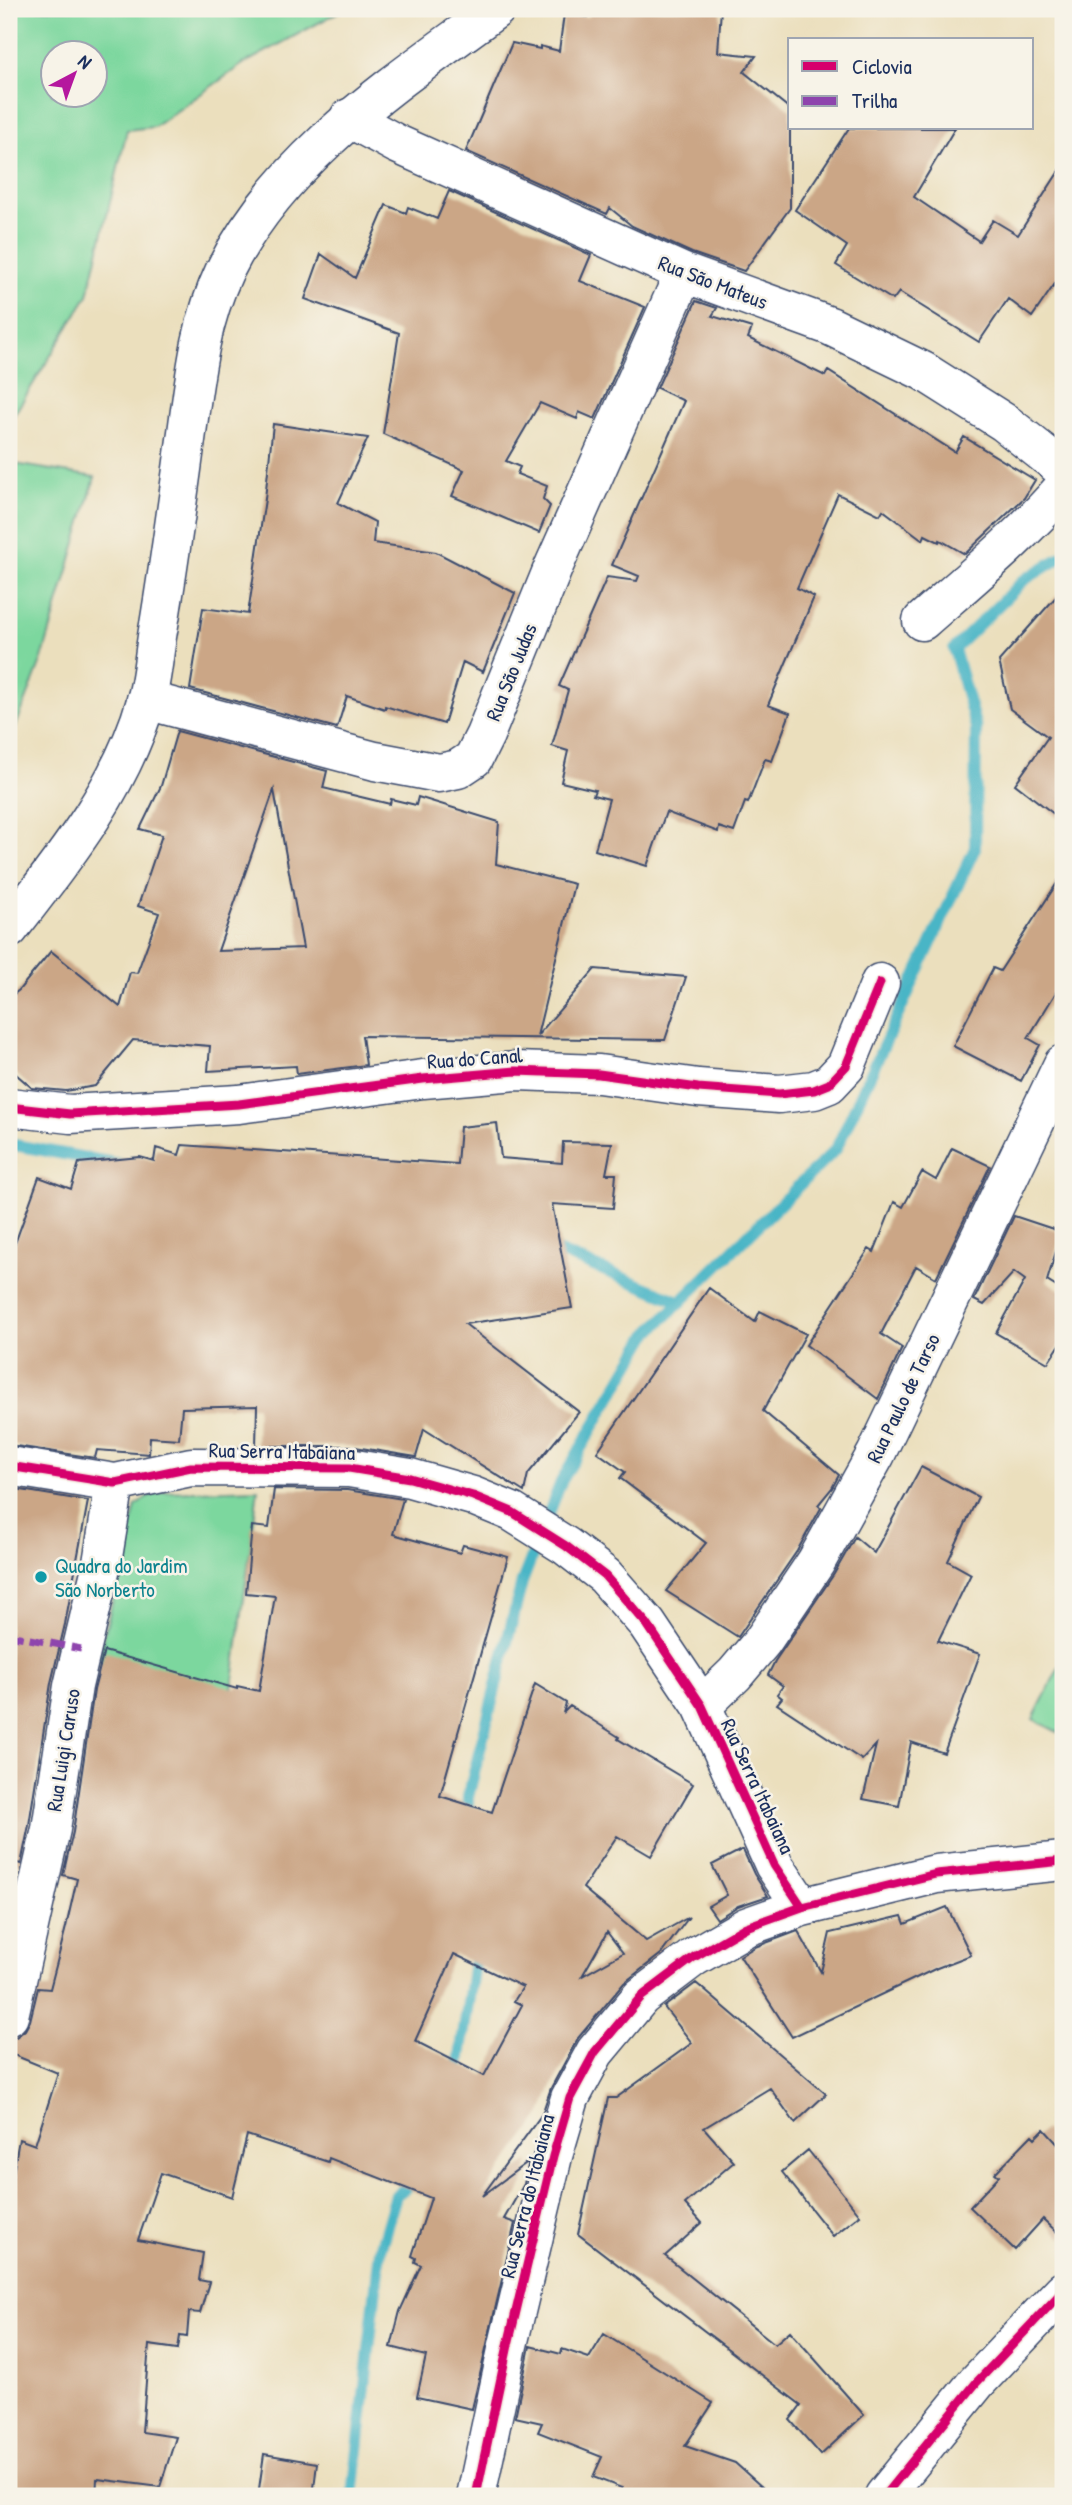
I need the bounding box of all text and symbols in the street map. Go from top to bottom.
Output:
north arrow [38,38,108,108]
legend [788,38,1034,130]
text: N [73,48,97,74]
text: Ciclovia [852,52,912,81]
text: Trilha [852,86,897,115]
street label: Rua São Mateus [654,248,772,316]
street label: Rua São Judas [478,619,544,725]
street label: Rua do Canal [426,1040,524,1076]
street label: Rua Paulo de Tarso [859,1328,947,1468]
street label: Rua Serra Itabaiana [209,1435,355,1467]
place label: Quadra do Jardim São Norberto [55,1551,187,1604]
marker: Quadra do Jardim São Norberto [33,1569,49,1585]
street label: Rua Luigi Caruso [39,1687,87,1813]
street label: Rua Serra Itabaiana [714,1714,802,1858]
street label: Rua Serra do Itabaiana [493,2111,561,2281]

